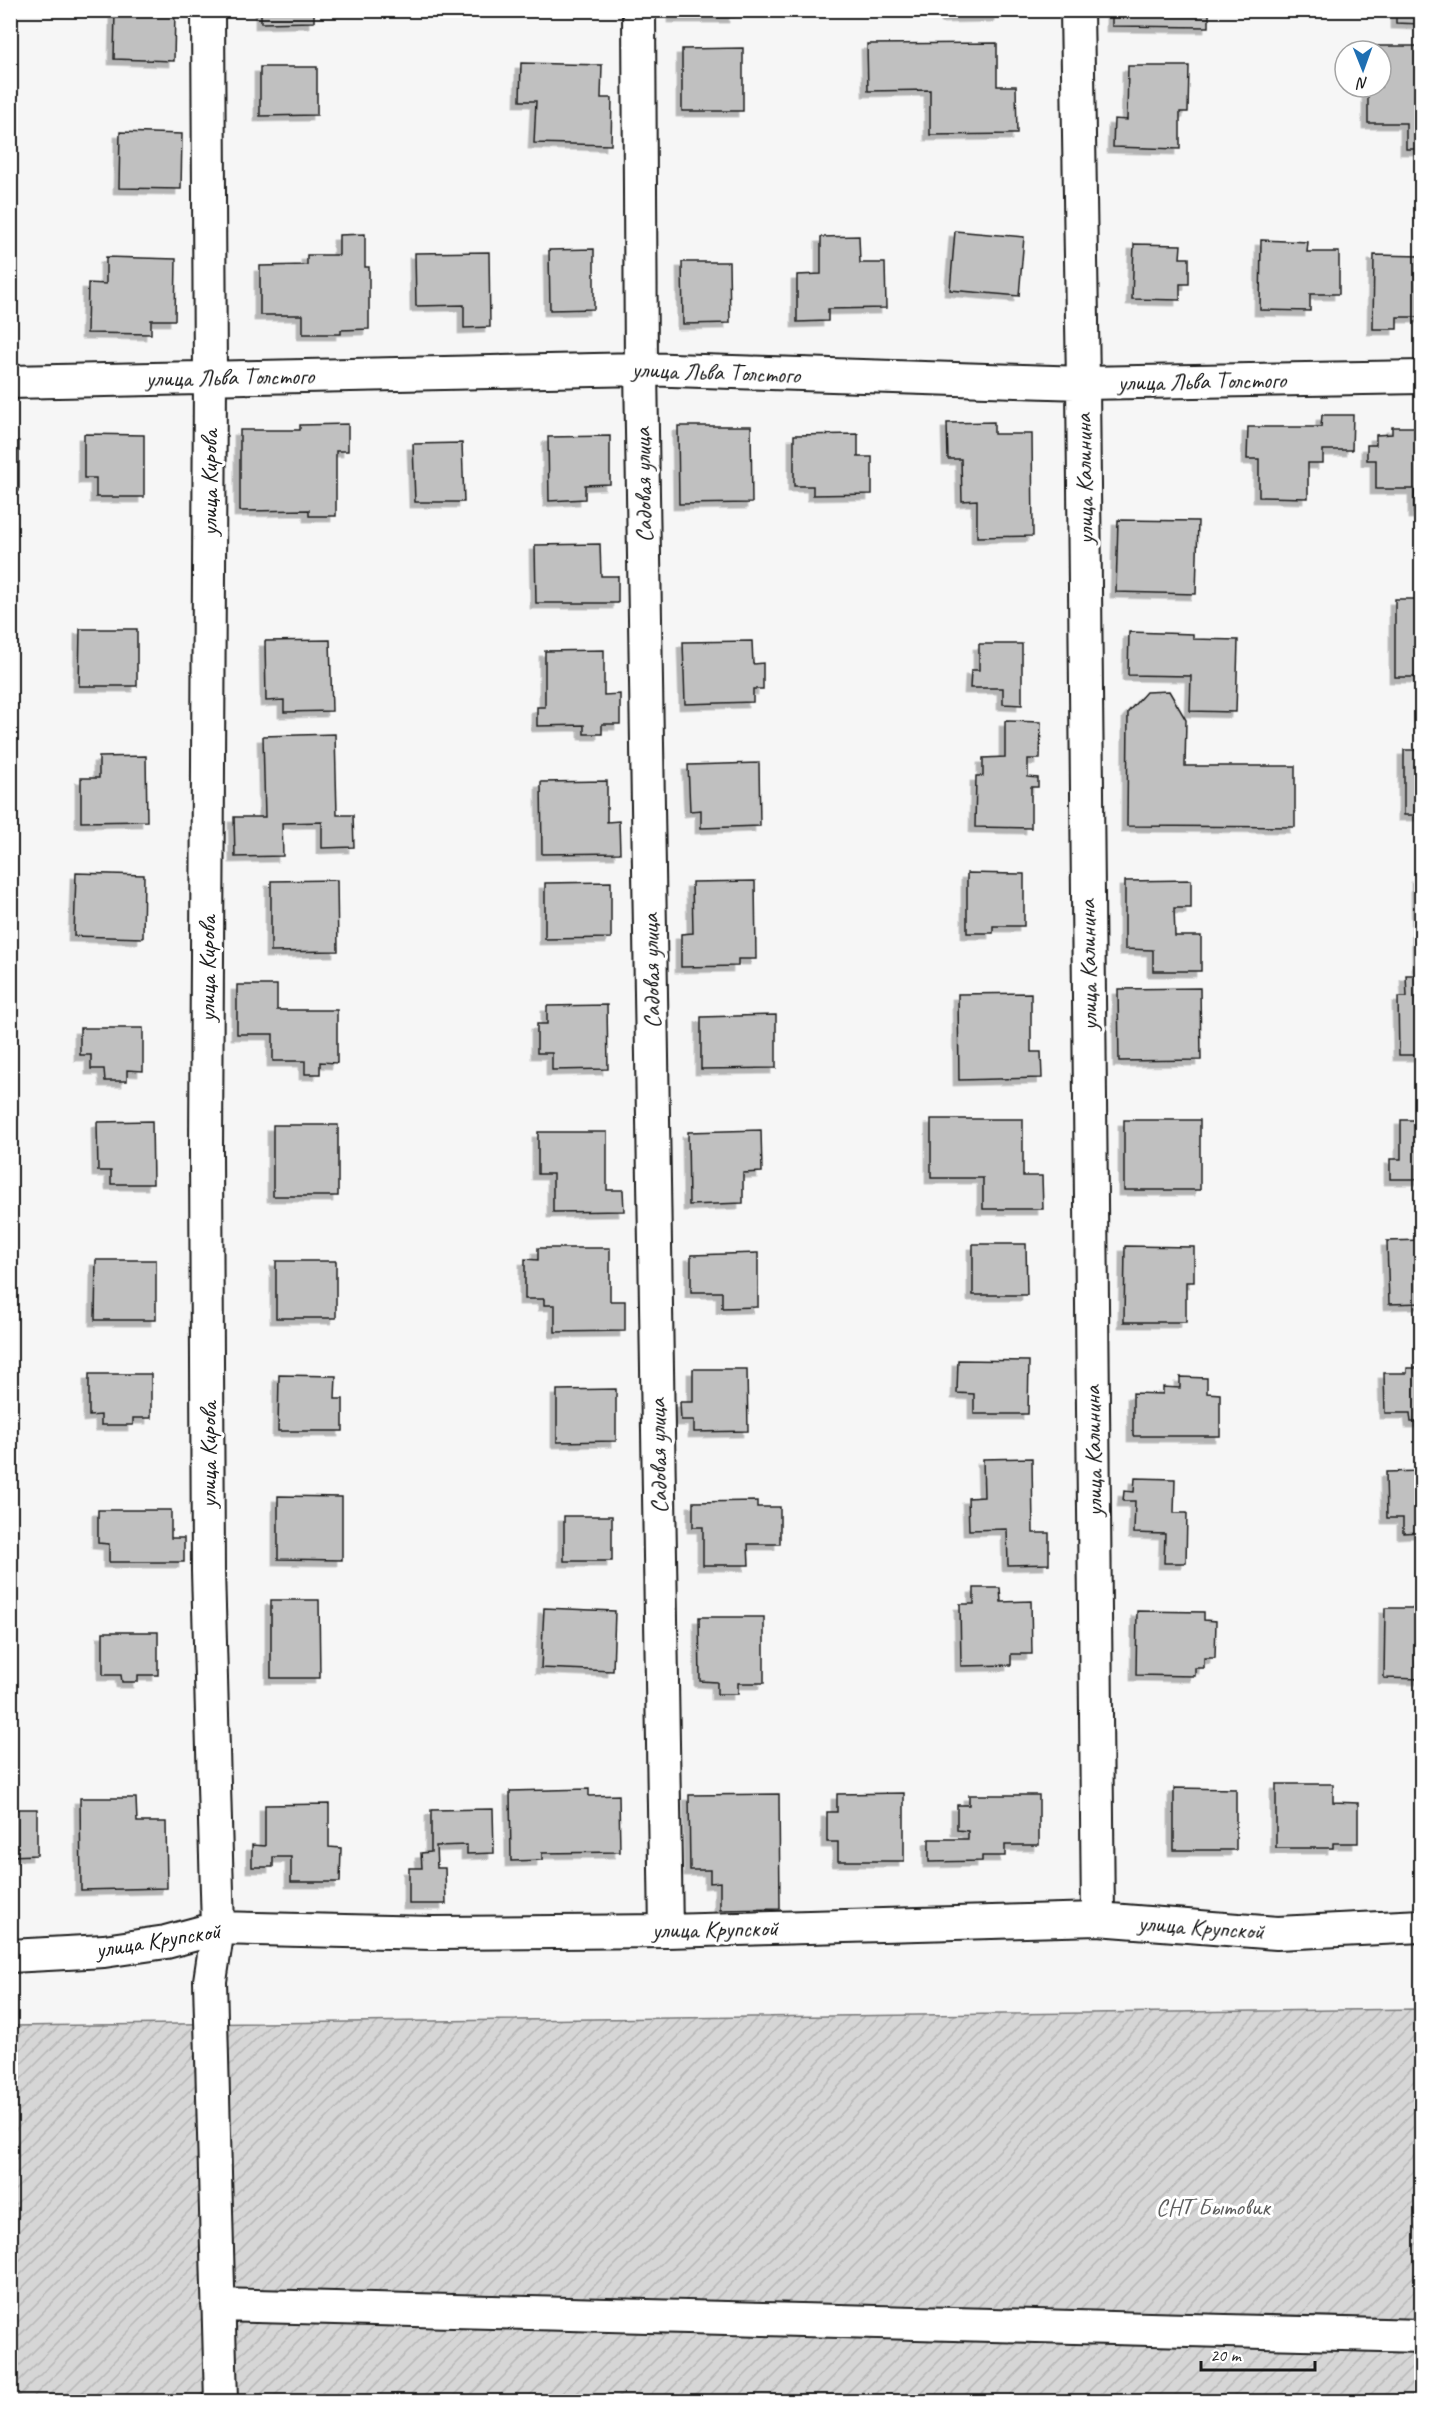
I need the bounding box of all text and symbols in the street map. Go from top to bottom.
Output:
north arrow [1333,39,1393,99]
text: N [1355,73,1368,93]
street label: улица Льва Толстого [629,354,802,390]
street label: улица Льва Толстого [144,361,316,394]
street label: улица Льва Толстого [1116,365,1288,398]
street label: улица Калинина [1068,412,1100,547]
street label: Садовая улица [627,426,659,543]
street label: улица Кирова [194,428,224,538]
street label: улица Калинина [1072,898,1104,1033]
street label: Садовая улица [635,912,667,1029]
street label: улица Кирова [192,914,222,1024]
street label: улица Калинина [1077,1384,1109,1519]
street label: Садовая улица [642,1397,674,1514]
street label: улица Кирова [193,1400,223,1510]
street label: улица Крупской [1135,1908,1267,1946]
street label: улица Крупской [650,1913,780,1945]
street label: улица Крупской [92,1915,224,1965]
park label: СНТ Бытовик [1156,2192,1272,2222]
scale bar [1201,2334,1315,2372]
text: 20 m [1210,2344,1243,2366]

